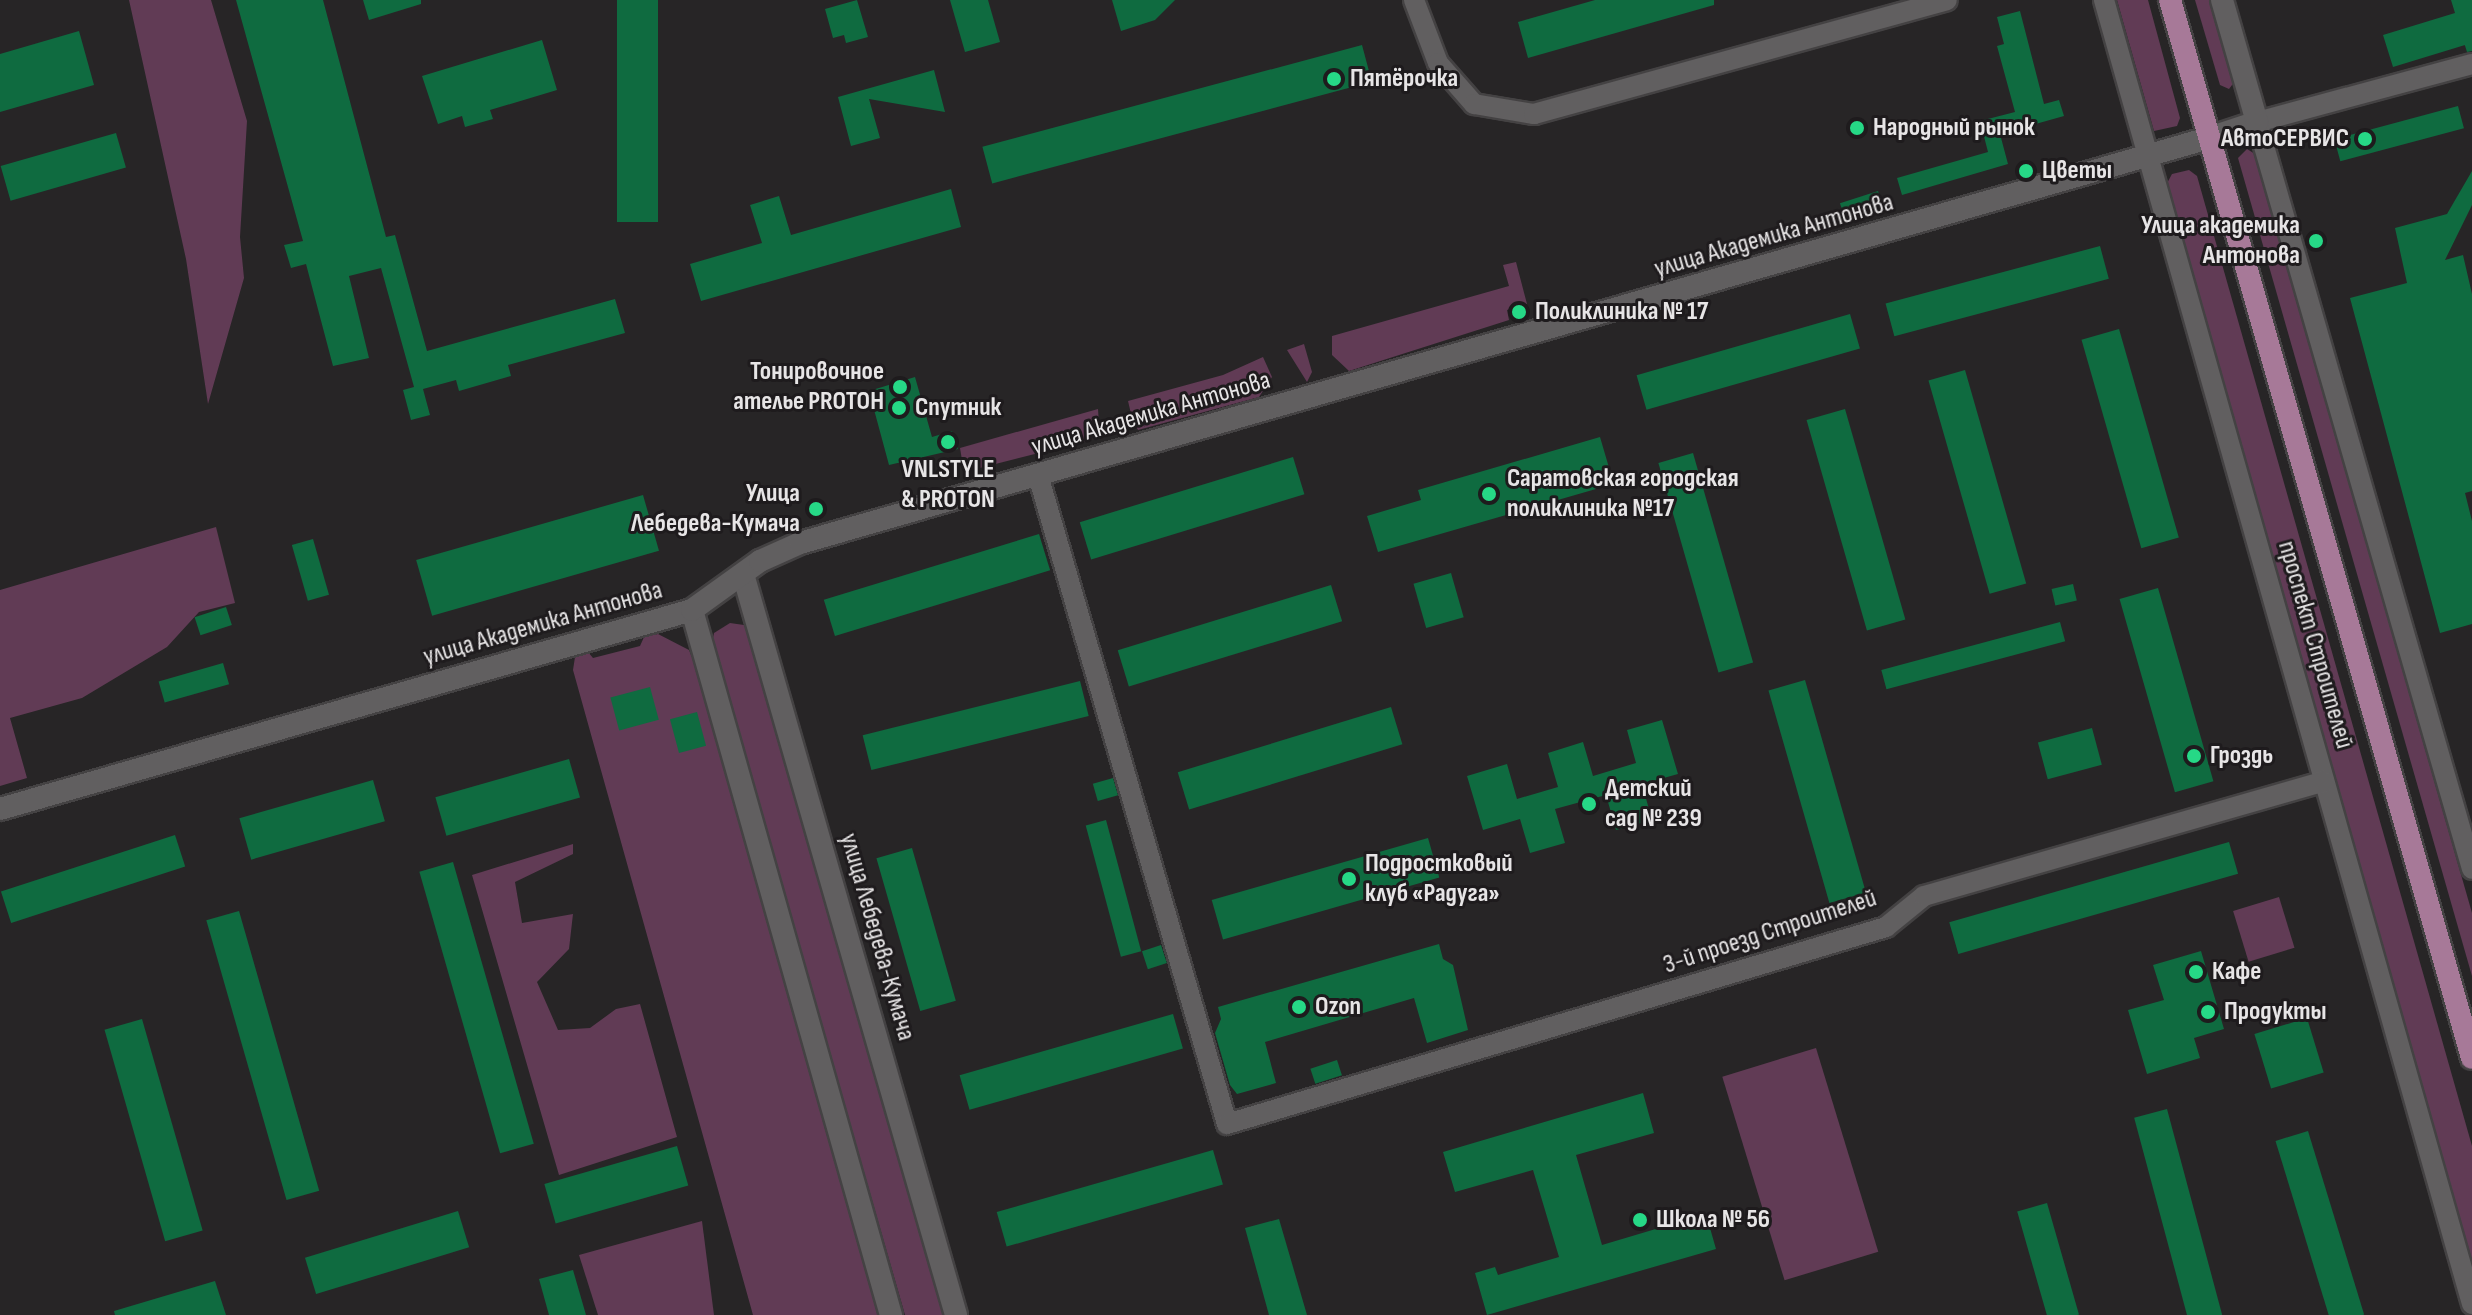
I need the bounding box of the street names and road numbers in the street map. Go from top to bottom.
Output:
street label: улица Академика Антонова [1651,187,1897,285]
street label: улица Академика Антонова [1028,365,1274,463]
street label: проспект Строителей [2270,538,2360,752]
street label: улица Академика Антонова [420,575,666,673]
street label: улица Лебедева-Кумача [833,830,921,1044]
street label: 3-й проезд Строителей [1660,883,1880,981]

